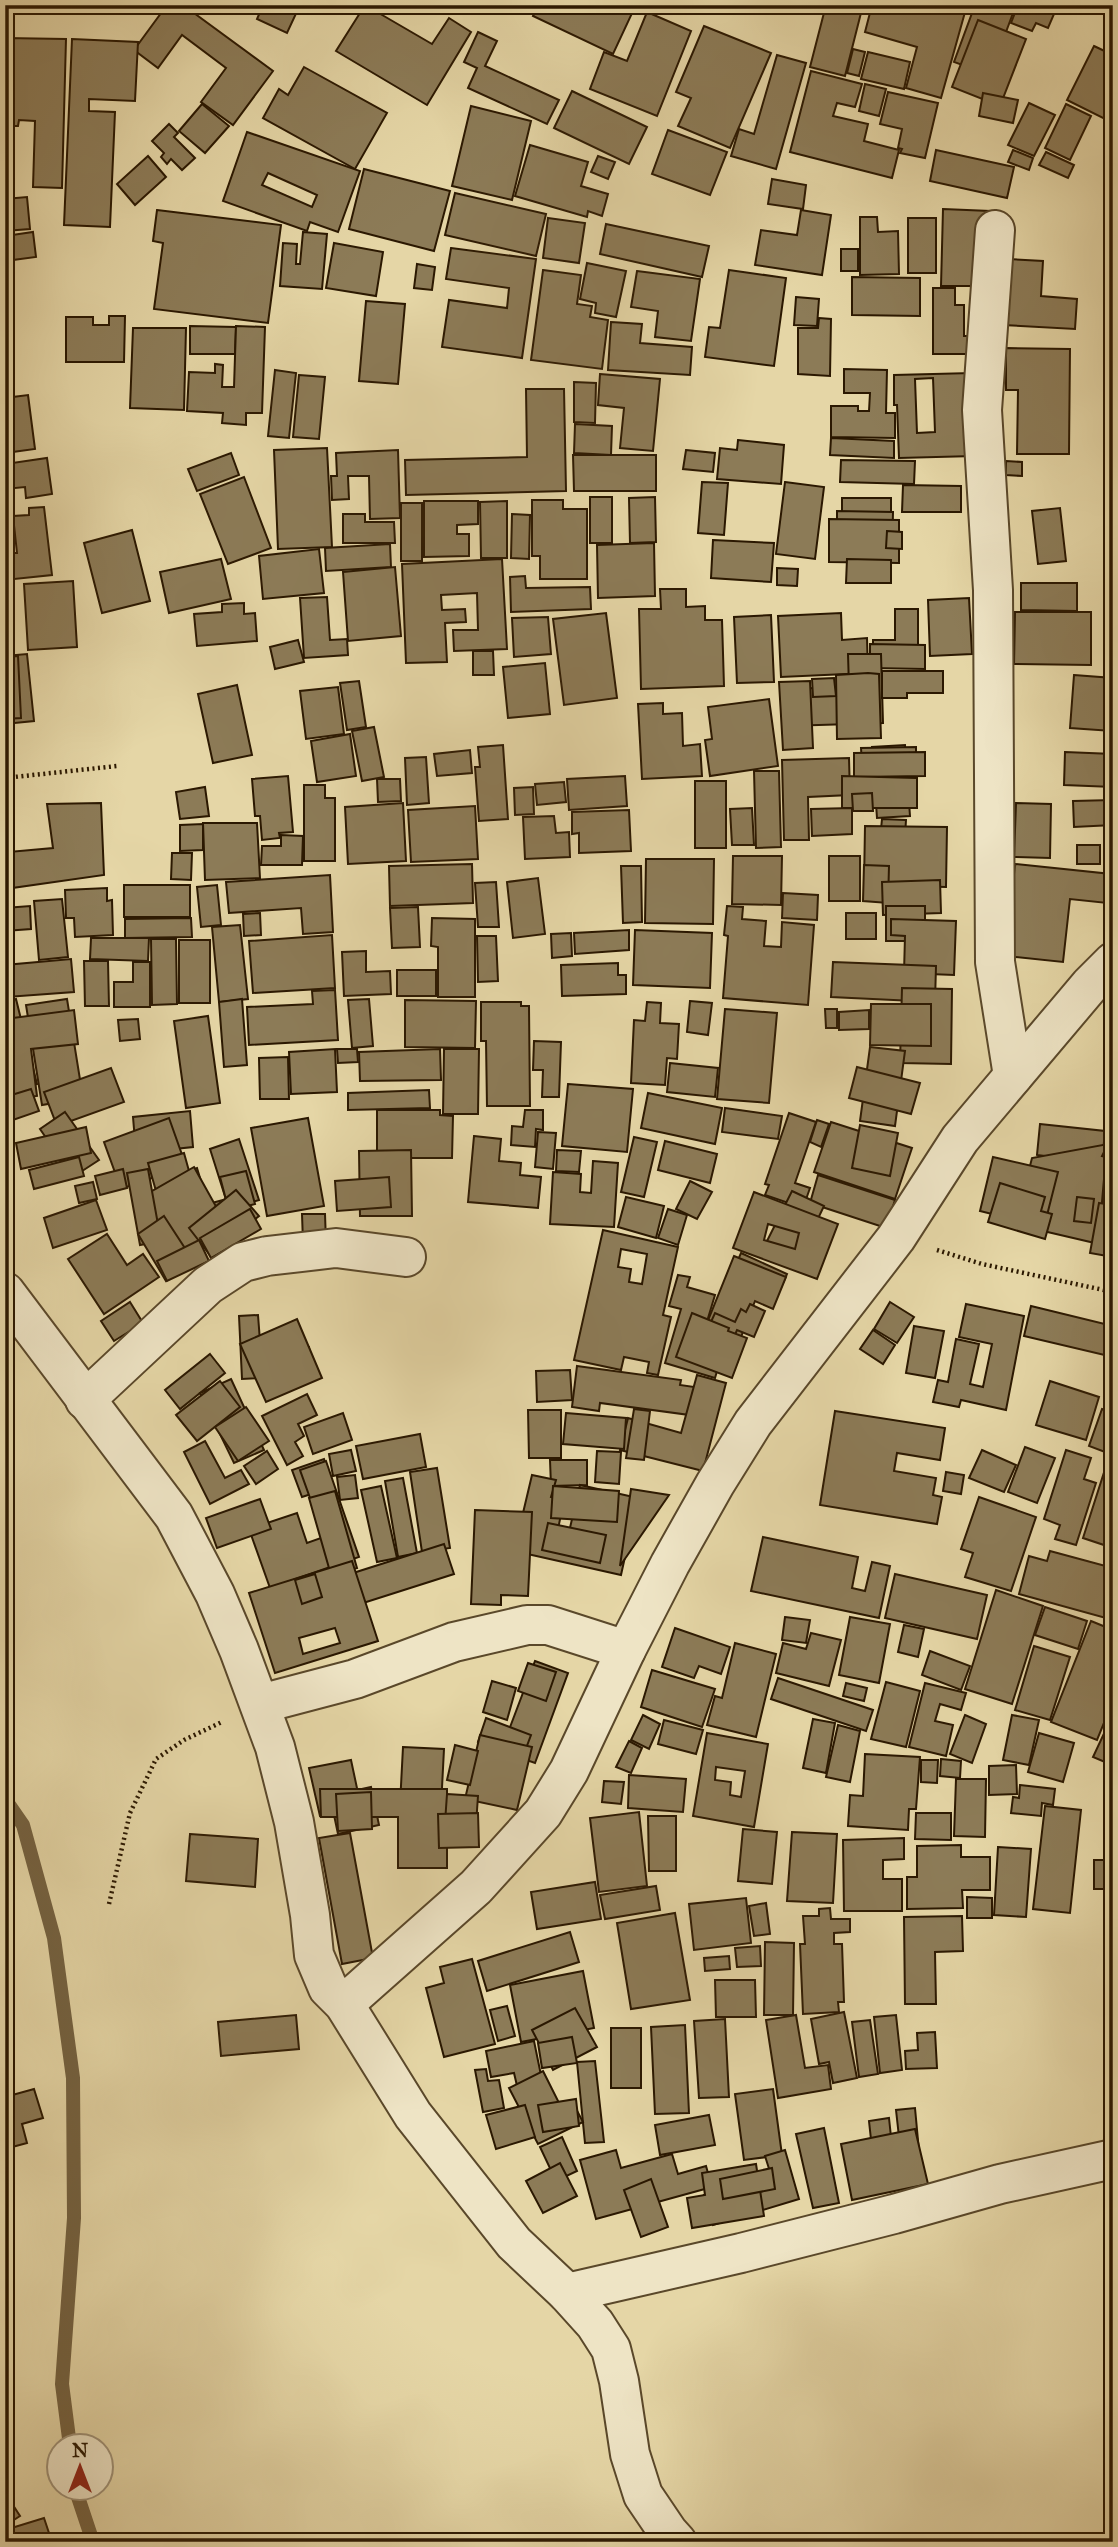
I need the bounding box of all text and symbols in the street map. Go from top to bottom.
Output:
north arrow [46,2432,116,2502]
text: N [72,2439,88,2462]

